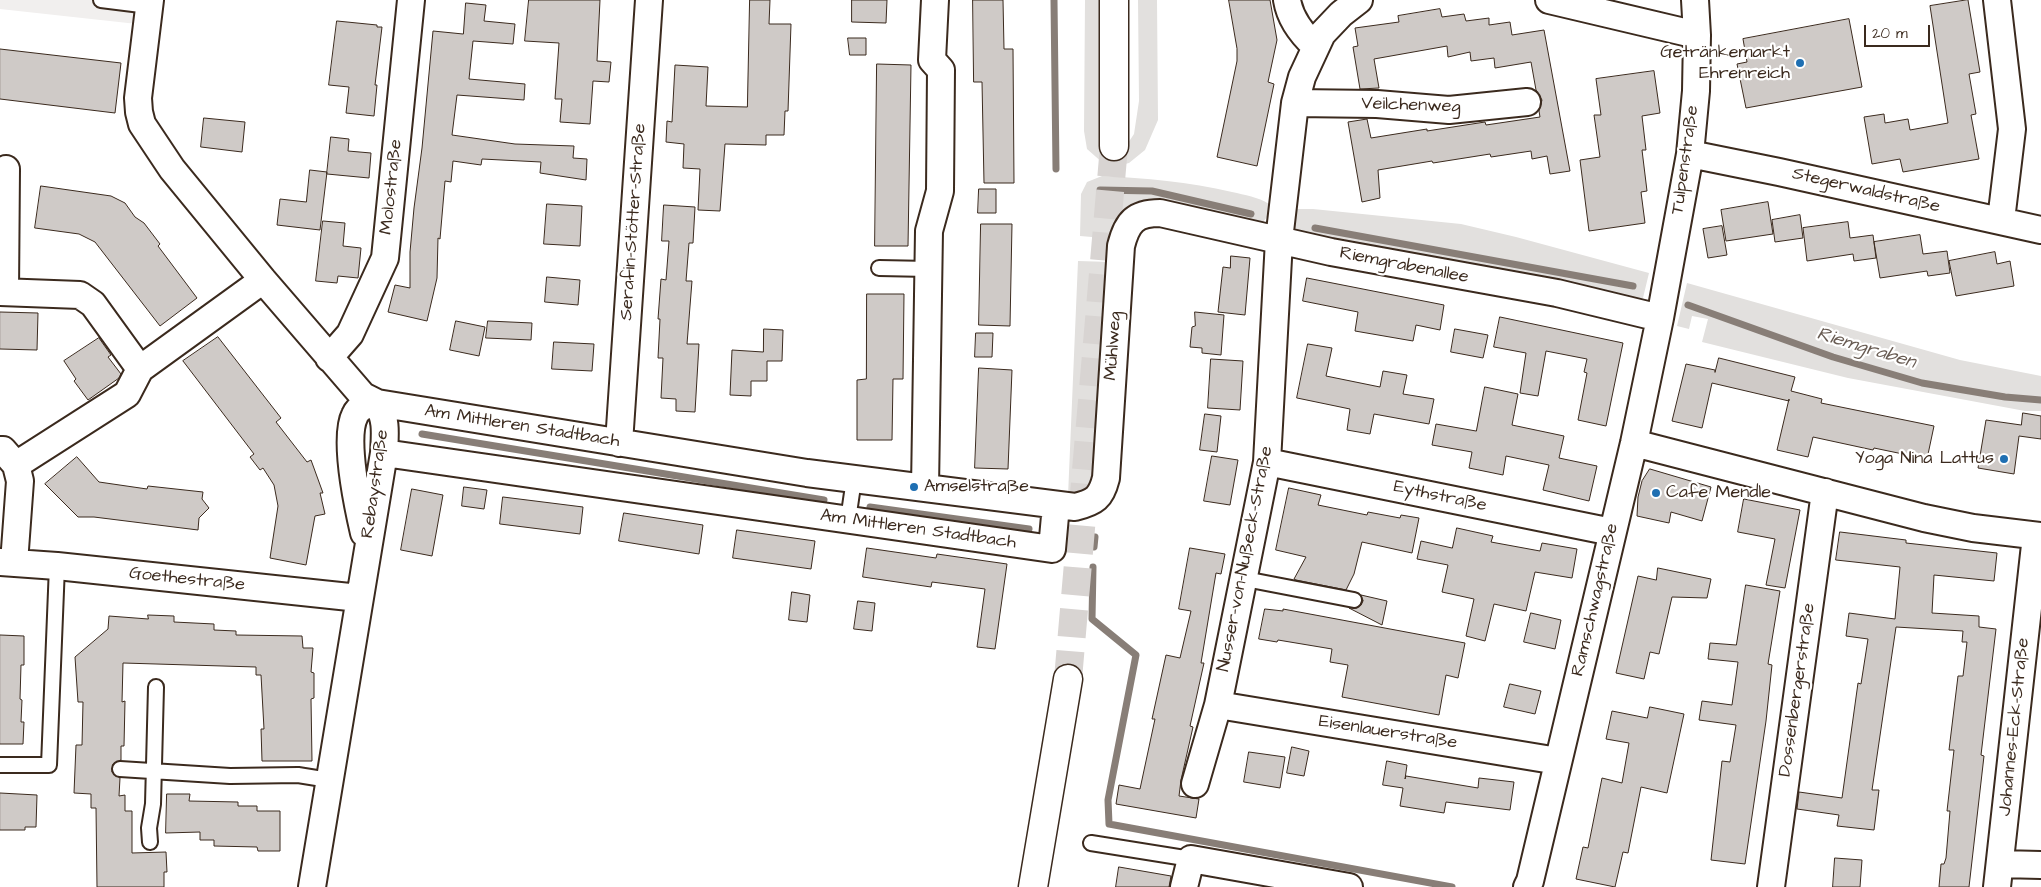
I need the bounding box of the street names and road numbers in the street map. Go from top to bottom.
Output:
street label: Veilchenweg [1361,93,1461,119]
street label: Tulpenstraße [1668,104,1704,216]
street label: Serafin-Stötter-Straße [616,123,652,321]
street label: Molostraße [376,138,408,236]
street label: Stegerwaldstraße [1790,163,1942,219]
street label: Riemgrabenallee [1338,243,1470,289]
street label: Mühlweg [1101,311,1127,381]
street label: Am Mittleren Stadtbach [423,401,621,453]
street label: Rebaystraße [358,428,394,540]
street label: Nusser-von-Nußeck-Straße [1214,444,1278,674]
street label: Eythstraße [1391,477,1489,517]
street label: Am Mittleren Stadtbach [819,506,1017,554]
street label: Ramschwagstraße [1568,521,1624,679]
street label: Goethestraße [128,563,246,597]
street label: Dossenbergerstraße [1775,602,1821,778]
street label: Johannes-Eck-Straße [1995,637,2035,817]
street label: Eisenlauerstraße [1317,711,1459,755]

